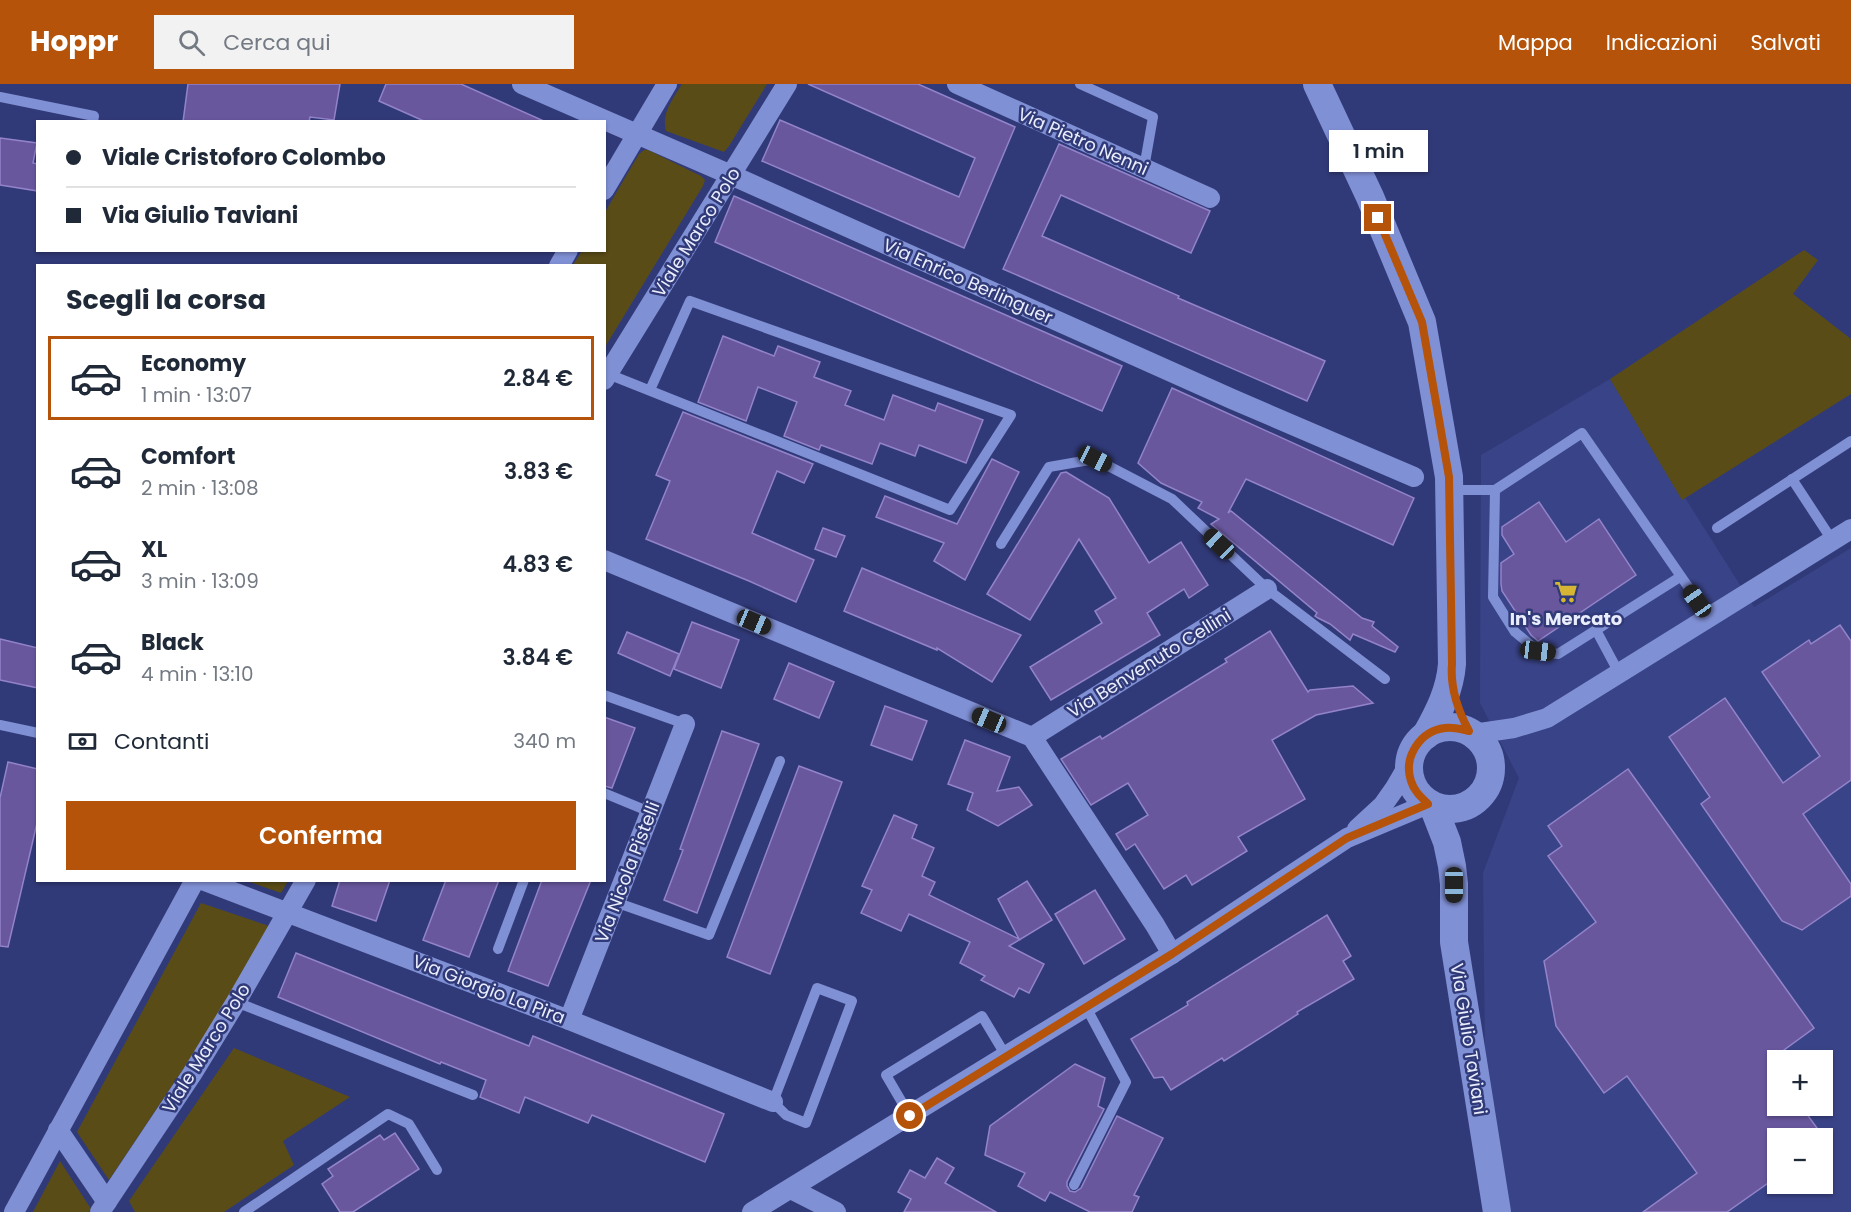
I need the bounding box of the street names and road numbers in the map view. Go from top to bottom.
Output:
street label: Via Pietro Nenni [1014,101,1152,181]
street label: Viale Marco Polo [646,162,746,302]
street label: Via Enrico Berlinguer [879,232,1057,330]
street label: Via Benvenuto Cellini [1062,602,1236,724]
street label: Via Nicola Pistelli [588,798,666,946]
street label: Via Giorgio La Pira [409,948,569,1030]
street label: Via Giulio Taviani [1445,961,1493,1117]
street label: Viale Marco Polo [156,978,256,1118]

